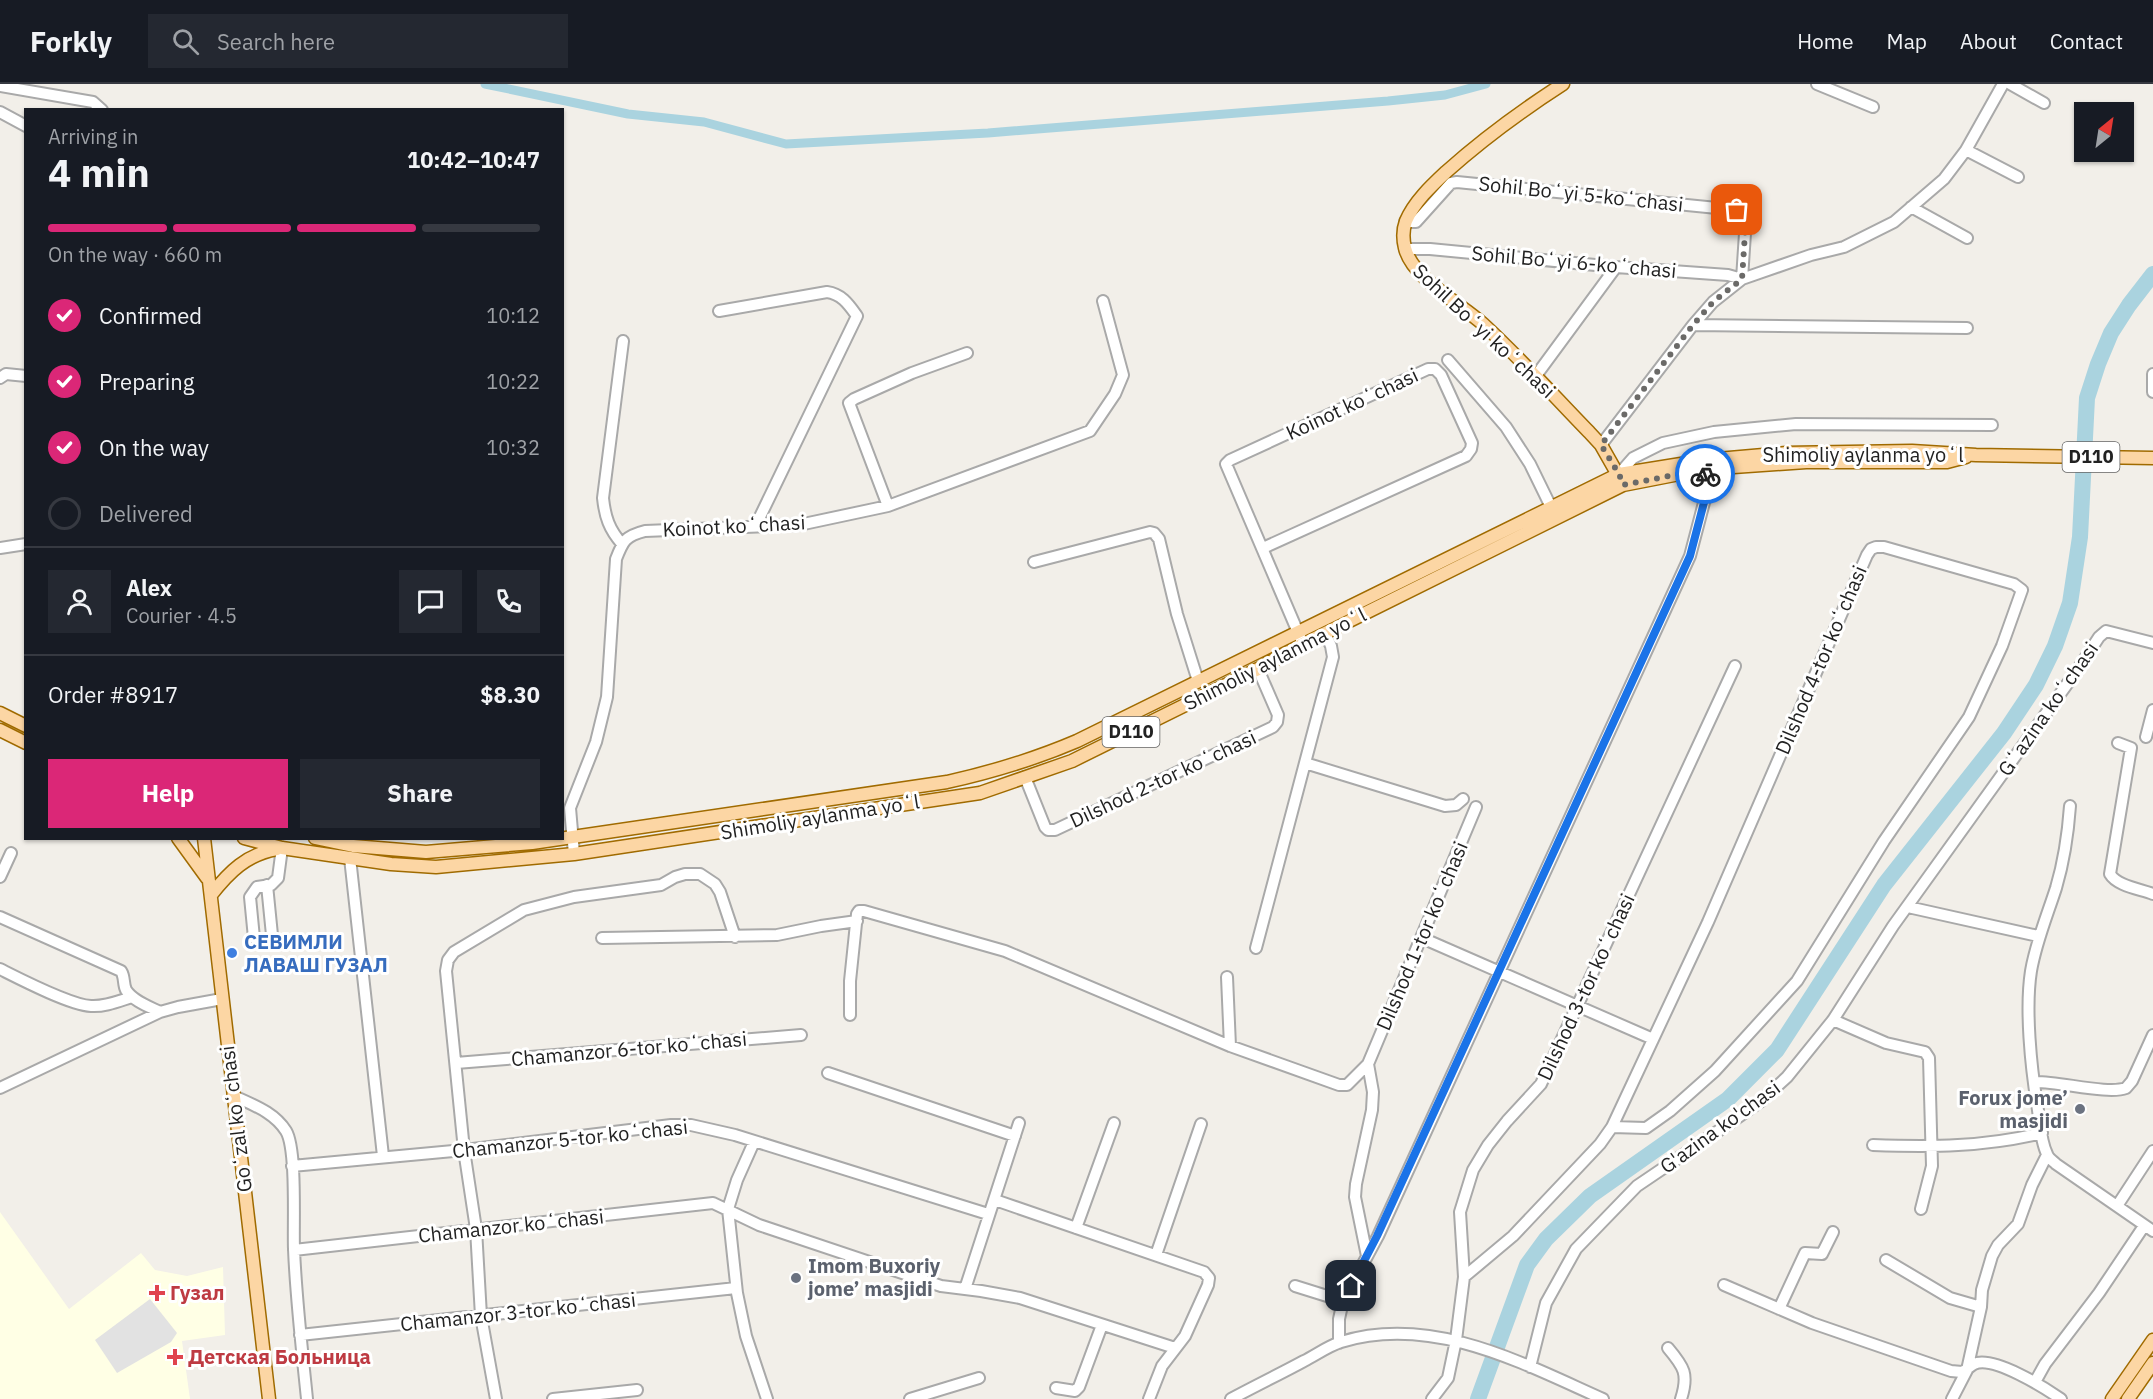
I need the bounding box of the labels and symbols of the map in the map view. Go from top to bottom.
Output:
north arrow [2074,102,2134,162]
street label: Sohil Boʻyi 5-koʻchasi [1477,169,1685,218]
pin [1711,184,1762,235]
street label: Sohil Boʻyi 6-koʻchasi [1470,239,1678,284]
street label: Sohil Boʻyi koʻchasi [1407,257,1561,404]
street label: Koinot koʻchasi [1281,361,1422,446]
street label: Shimoliy aylanma yoʻl [1762,441,1964,468]
road number: D110 [2062,442,2120,472]
courier [1675,444,1735,504]
street label: Koinot koʻchasi [662,508,806,543]
street label: Dilshod 4-tor koʻchasi [1768,561,1873,758]
street label: Shimoliy aylanma yoʻl [1179,601,1371,716]
street label: Gʻazina koʻchasi [1991,636,2104,781]
road number: D110 [1102,717,1160,747]
street label: Dilshod 2-tor koʻchasi [1065,723,1260,834]
street label: Shimoliy aylanma yoʻl [718,787,921,846]
street label: Dilshod 1-tor koʻchasi [1369,837,1474,1034]
street label: Dilshod 3-tor koʻchasi [1530,889,1641,1084]
place label: СЕВИМЛИ ЛАВАШ ГУЗАЛ [244,928,388,978]
marker: СЕВИМЛИ ЛАВАШ ГУЗАЛ [225,946,239,960]
street label: Chamanzor 6-tor koʻchasi [510,1025,748,1072]
street label: Goʻzal koʻchasi [213,1044,258,1194]
street label: G'azina ko'chasi [1654,1074,1785,1179]
place label: Forux jome’ masjidi [1958,1084,2068,1134]
marker: Forux jome’ masjidi [2073,1102,2087,1116]
street label: Chamanzor 5-tor koʻchasi [451,1113,689,1164]
street label: Chamanzor koʻchasi [417,1202,605,1249]
place label: Imom Buxoriy jome’ masjidi [807,1252,941,1302]
pin [1325,1260,1376,1311]
marker: Imom Buxoriy jome’ masjidi [789,1271,803,1285]
place label: Гузал [170,1279,225,1306]
marker: Гузал [148,1284,166,1302]
street label: Chamanzor 3-tor koʻchasi [399,1286,637,1337]
place label: Детская Больница [188,1343,371,1370]
marker: Детская Больница [166,1348,184,1366]

